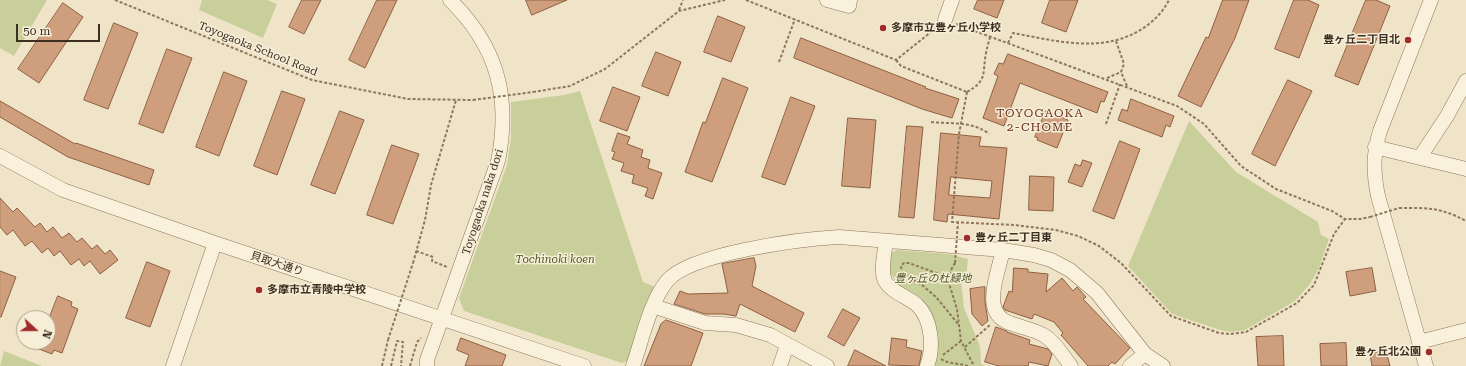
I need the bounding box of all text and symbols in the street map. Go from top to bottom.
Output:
scale bar [18,16,102,42]
street label: Toyogaoka School Road [197,19,319,79]
place label: 多摩市立豊ヶ丘小学校 [891,21,1001,35]
marker: 多摩市立豊ヶ丘小学校 [878,23,888,33]
text: 50 m [23,24,50,38]
place label: 豊ヶ丘二丁目北 [1323,33,1400,47]
marker: 豊ヶ丘二丁目北 [1403,35,1413,45]
district label: TOYOGAOKA 2-CHOME [996,106,1084,134]
street label: Toyogaoka naka dori [460,147,506,257]
place label: 豊ヶ丘二丁目東 [975,231,1052,245]
marker: 豊ヶ丘二丁目東 [962,233,972,243]
street label: 貝取大通り [249,249,305,279]
park label: Tochinoki koen [515,253,595,267]
park label: 豊ヶ丘の杜緑地 [895,272,971,286]
place label: 多摩市立青陵中学校 [267,283,366,297]
marker: 多摩市立青陵中学校 [254,285,264,295]
north arrow [16,310,56,350]
text: N [39,328,54,340]
place label: 豊ヶ丘北公園 [1355,345,1421,359]
marker: 豊ヶ丘北公園 [1424,347,1434,357]

